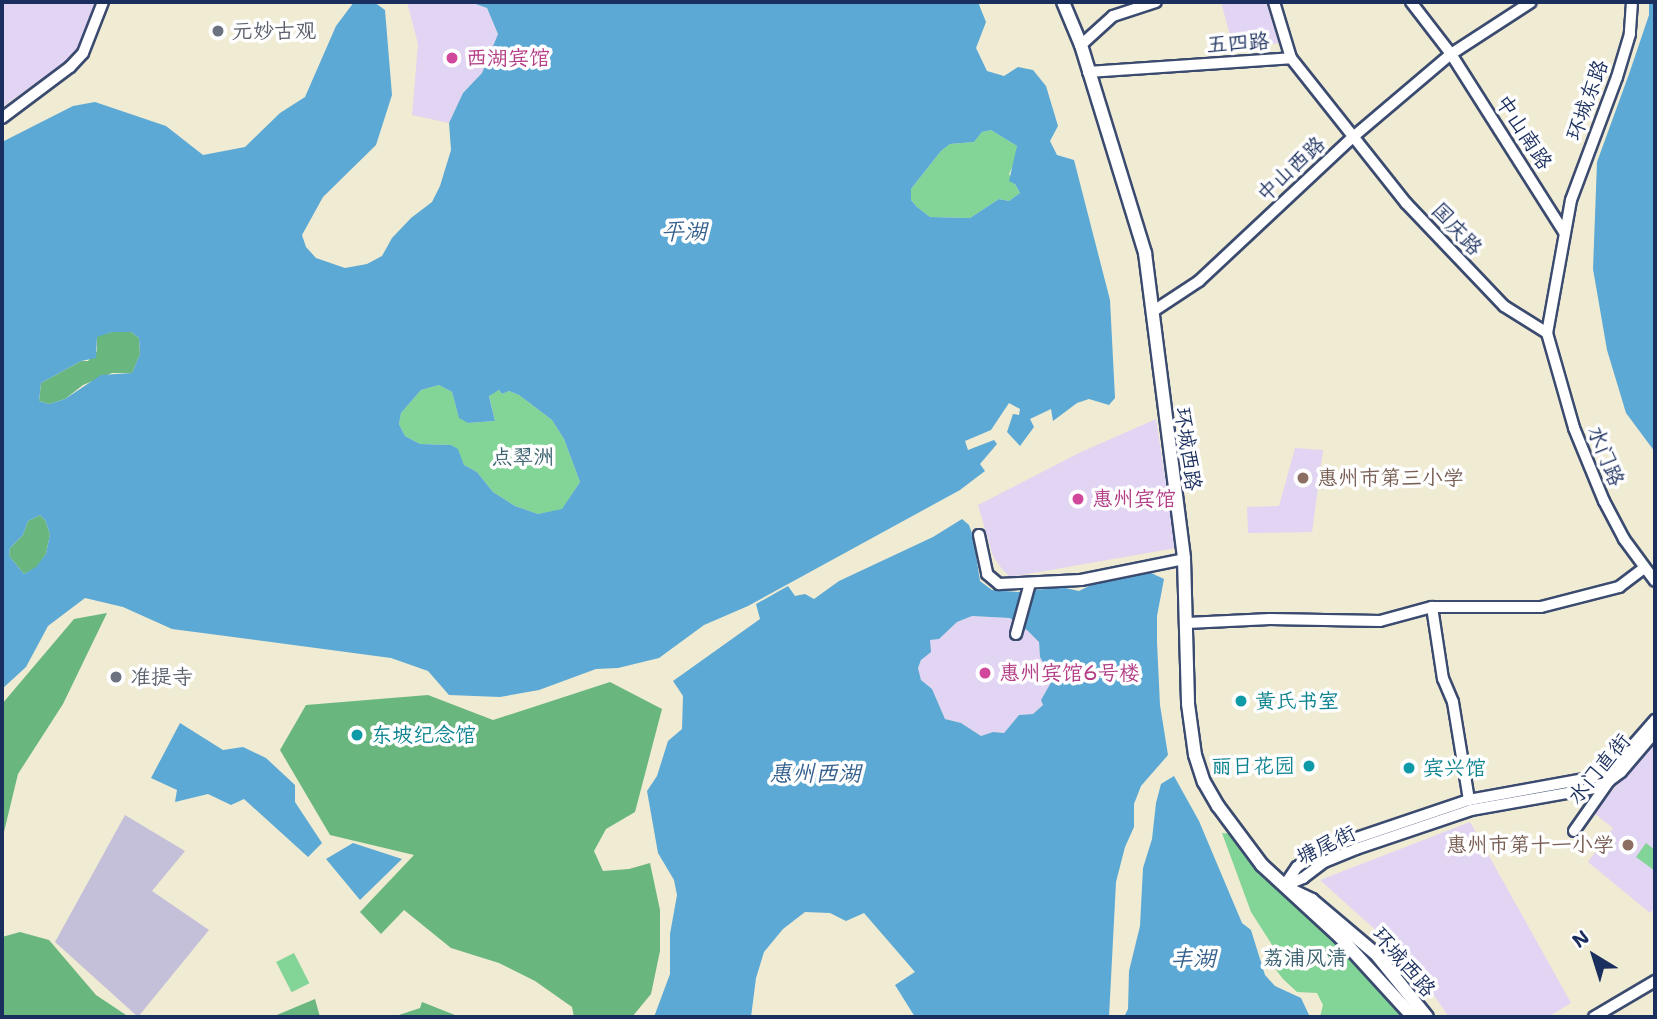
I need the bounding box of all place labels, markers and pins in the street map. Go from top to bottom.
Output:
place label: 元妙古观 [232,18,316,44]
marker: 元妙古观 [210,23,226,39]
place label: 西湖宾馆 [466,45,550,71]
marker: 西湖宾馆 [444,50,460,66]
place label: 惠州市第三小学 [1317,465,1464,491]
marker: 惠州市第三小学 [1295,470,1311,486]
place label: 惠州宾馆 [1092,486,1176,512]
marker: 惠州宾馆 [1070,491,1086,507]
place label: 惠州宾馆6号楼 [999,660,1140,686]
place label: 准提寺 [130,664,193,690]
marker: 惠州宾馆6号楼 [977,665,993,681]
marker: 准提寺 [108,669,124,685]
place label: 黄氏书室 [1255,688,1339,714]
marker: 黄氏书室 [1233,693,1249,709]
place label: 东坡纪念馆 [371,722,476,748]
marker: 东坡纪念馆 [349,727,365,743]
place label: 丽日花园 [1211,753,1295,779]
place label: 宾兴馆 [1423,755,1486,781]
marker: 丽日花园 [1301,758,1317,774]
marker: 宾兴馆 [1401,760,1417,776]
place label: 惠州市第十一小学 [1446,832,1614,858]
marker: 惠州市第十一小学 [1620,837,1636,853]

